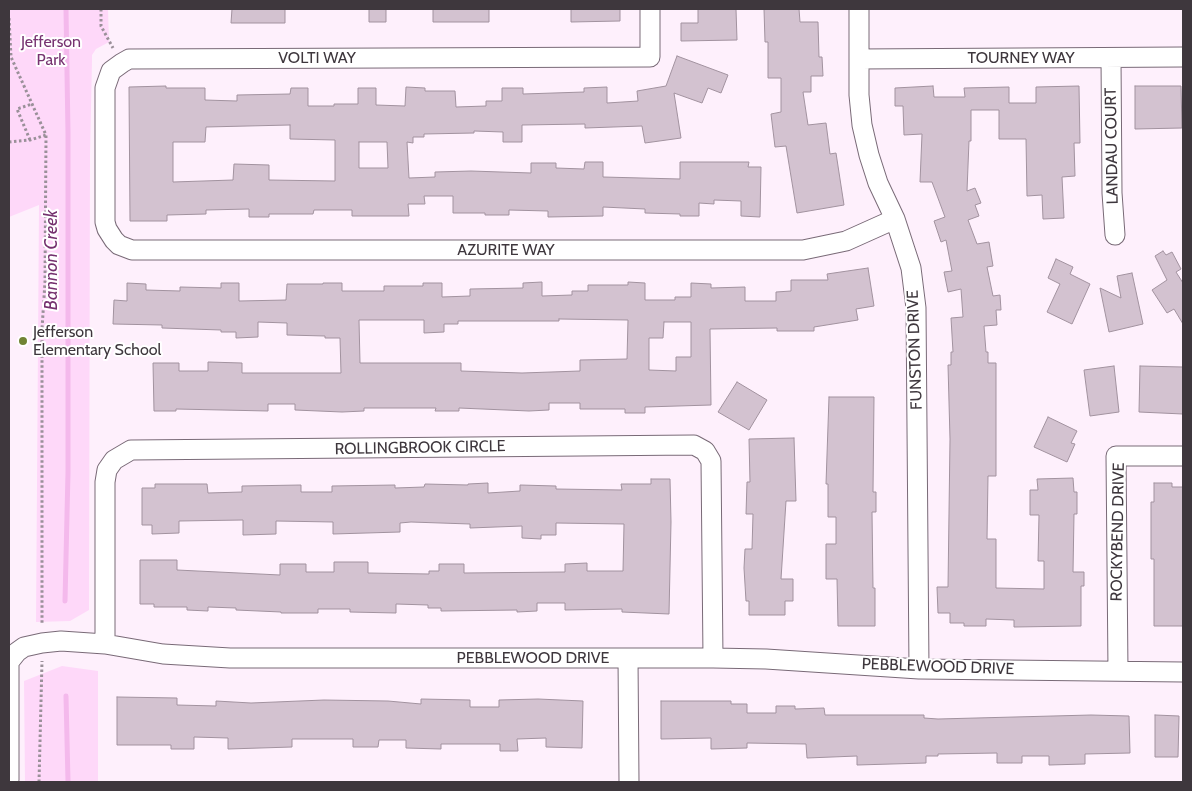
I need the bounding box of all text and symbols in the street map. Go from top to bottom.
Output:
park label: Jefferson Park [21,32,81,70]
street label: VOLTI WAY [278,48,356,68]
street label: TOURNEY WAY [968,48,1074,68]
street label: LANDAU COURT [1101,87,1123,205]
water label: Bannon Creek [41,210,63,310]
street label: AZURITE WAY [457,240,555,260]
street label: FUNSTON DRIVE [903,290,927,410]
place label: Jefferson Elementary School [33,322,161,360]
marker: Jefferson Elementary School [17,335,29,347]
street label: ROLLINGBROOK CIRCLE [334,437,506,459]
street label: ROCKYBEND DRIVE [1107,462,1129,602]
street label: PEBBLEWOOD DRIVE [457,648,609,668]
street label: PEBBLEWOOD DRIVE [861,655,1015,679]

